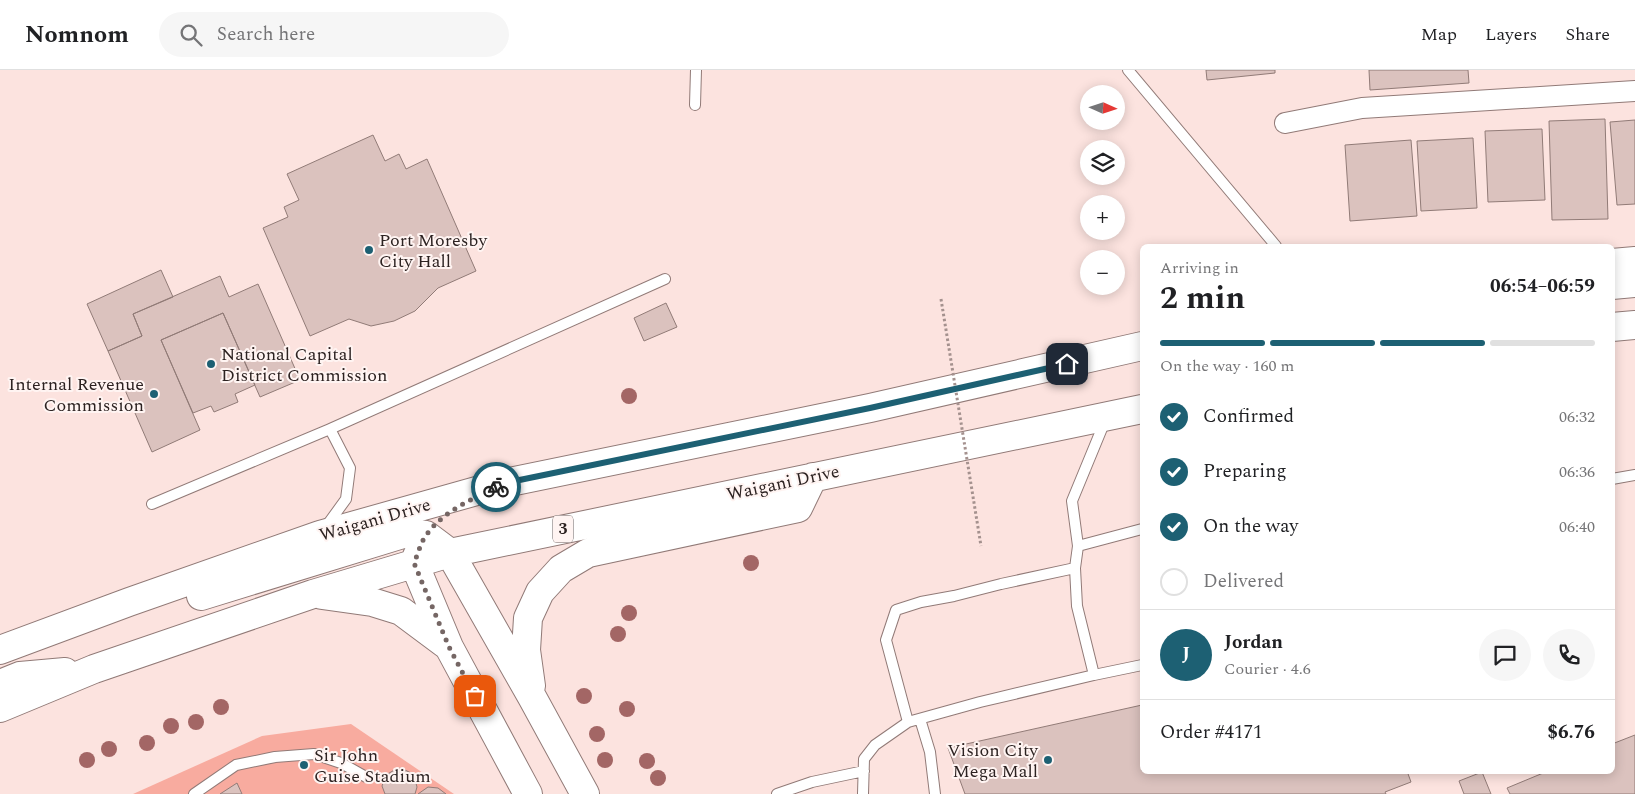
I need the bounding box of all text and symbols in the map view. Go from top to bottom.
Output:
search box [159,12,509,57]
text: Nomnom [25,17,129,53]
text: Search here [217,20,315,49]
icon: search [177,21,205,49]
text: Map [1421,21,1457,48]
text: Layers [1485,21,1537,48]
text: Share [1565,21,1610,48]
north arrow [1080,85,1125,130]
map controls [1080,85,1125,295]
button: layers [1080,140,1125,185]
button: + [1080,195,1125,240]
place label: Port Moresby City Hall [379,227,488,275]
marker: Port Moresby City Hall [363,244,375,256]
button: − [1080,250,1125,295]
text: Arriving in [1160,256,1239,280]
text: 06:54–06:59 [1490,272,1595,301]
text: 2 min [1160,274,1245,323]
place label: National Capital District Commission [221,341,388,389]
pin [1046,343,1088,385]
icon: home [1053,350,1081,378]
text: On the way · 160 m [1160,354,1294,378]
marker: National Capital District Commission [205,358,217,370]
place label: Internal Revenue Commission [8,371,144,419]
marker: Internal Revenue Commission [148,388,160,400]
text: Confirmed [1203,402,1294,431]
icon: check [1160,403,1188,431]
text: 06:32 [1559,405,1595,429]
text: Preparing [1203,457,1287,486]
street label: Waigani Drive [724,458,842,508]
icon: check [1160,458,1188,486]
text: 06:36 [1559,460,1595,484]
courier [471,462,521,512]
icon: bike [482,473,510,501]
street label: Waigani Drive [316,491,434,549]
text: On the way [1203,512,1299,541]
icon: check [1160,513,1188,541]
text: 06:40 [1559,515,1595,539]
road number: 3 [553,516,573,542]
text: Delivered [1203,567,1284,596]
text: Jordan [1224,628,1283,657]
button: chat [1479,629,1531,681]
button: phone [1543,629,1595,681]
text: J [1182,640,1190,669]
text: Courier · 4.6 [1224,657,1311,681]
pin [454,675,496,717]
icon: bag [461,682,489,710]
text: Order #4171 [1160,718,1263,747]
text: $6.76 [1547,718,1595,747]
place label: Vision City Mega Mall [947,737,1039,785]
place label: Sir John Guise Stadium [314,742,431,790]
marker: Vision City Mega Mall [1042,754,1054,766]
marker: Sir John Guise Stadium [298,759,310,771]

